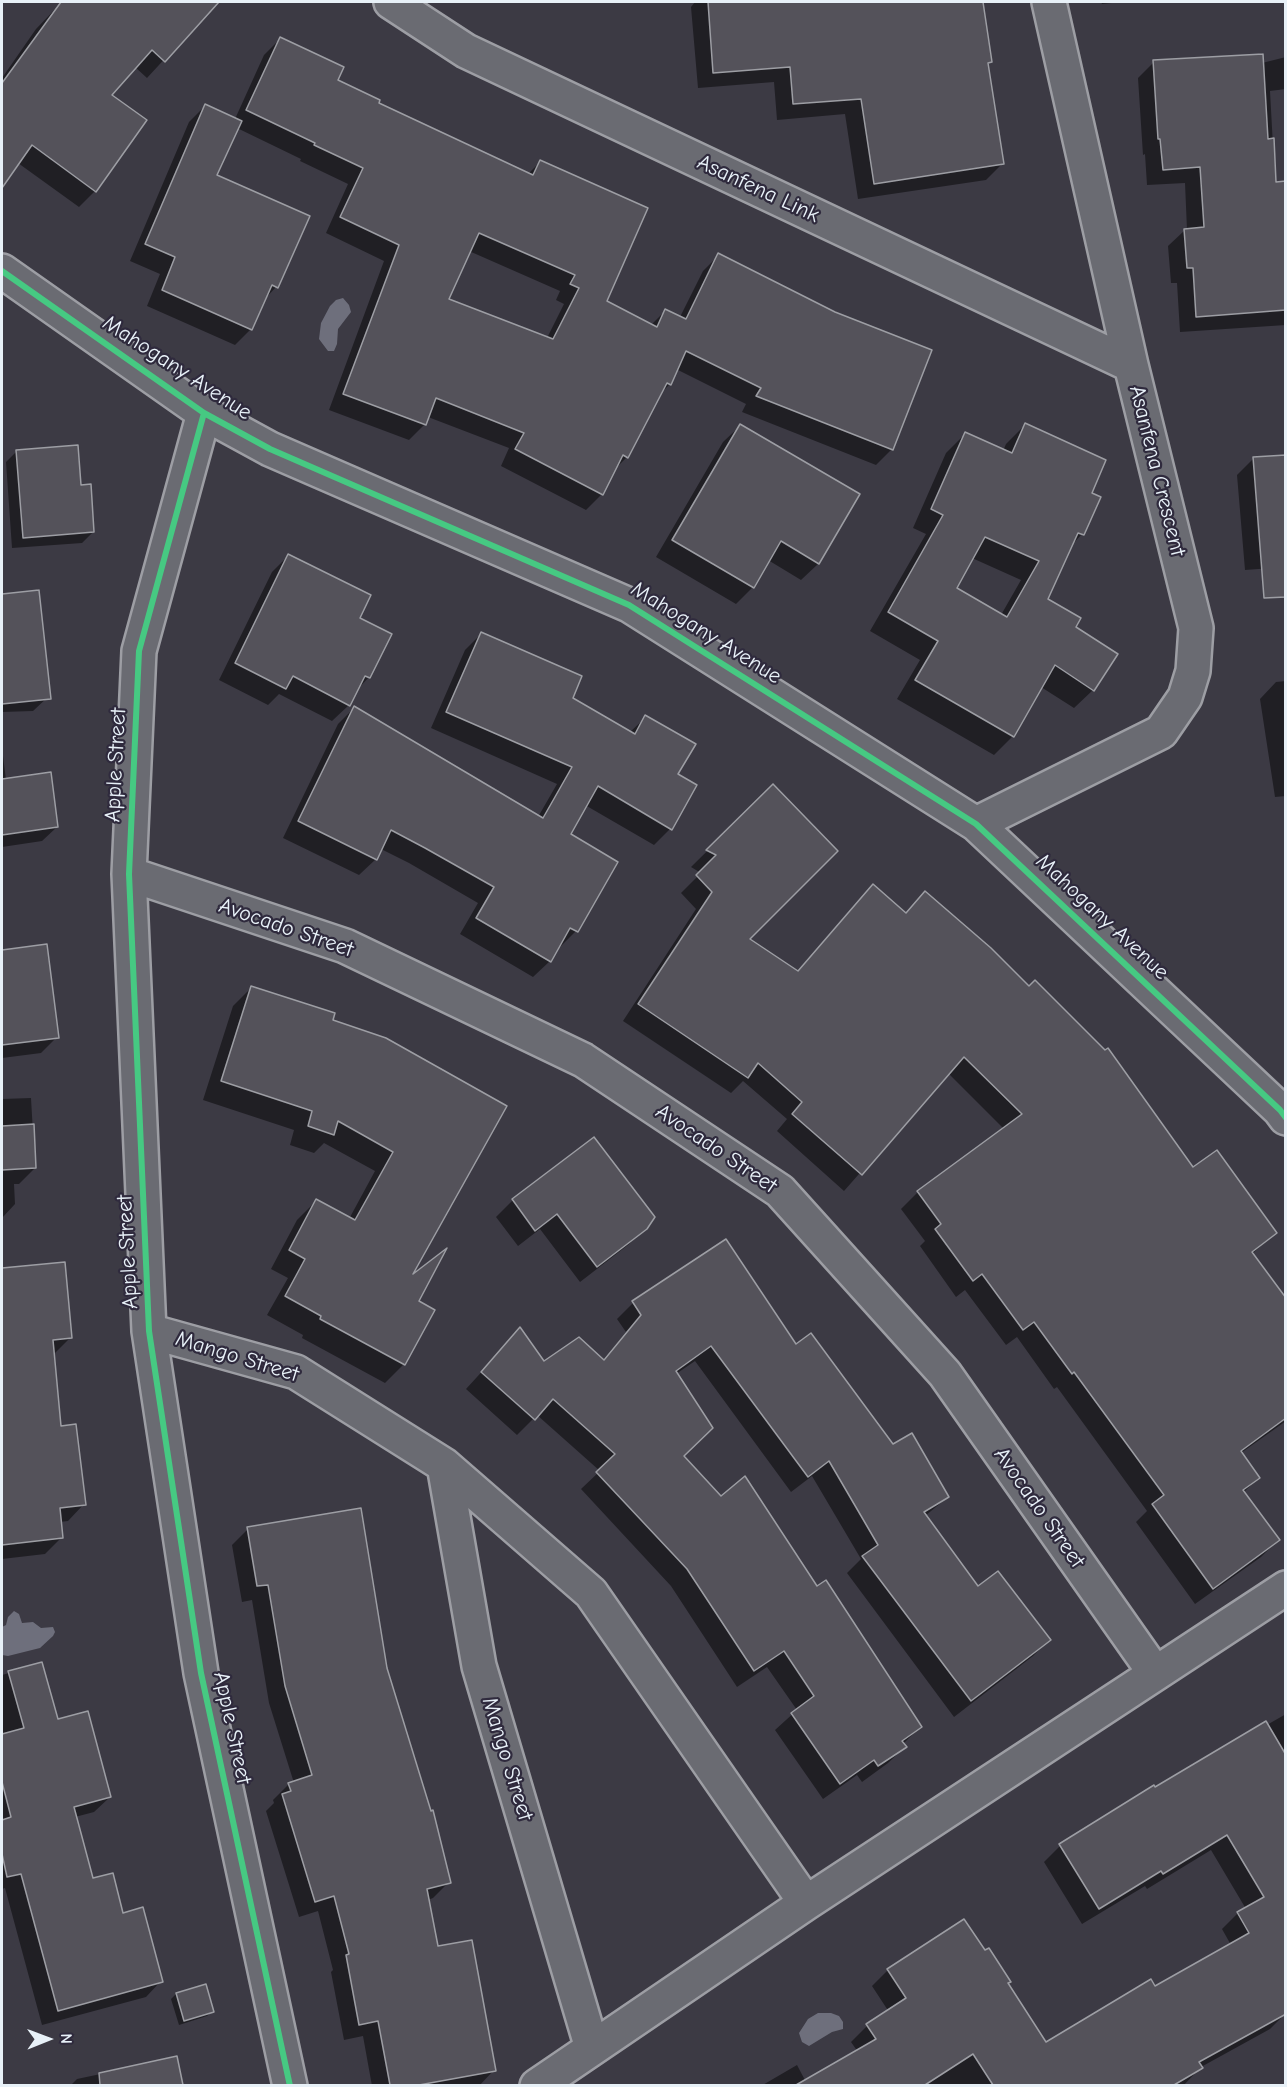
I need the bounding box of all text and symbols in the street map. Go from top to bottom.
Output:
street label: Asanfena Link [693,149,823,229]
street label: Mahogany Avenue [97,310,257,426]
street label: Asanfena Crescent [1123,383,1191,559]
street label: Mahogany Avenue [626,576,786,690]
street label: Apple Street [100,707,132,823]
street label: Mahogany Avenue [1030,849,1174,985]
street label: Avocado Street [215,893,357,963]
street label: Avocado Street [650,1099,782,1199]
street label: Apple Street [112,1194,144,1310]
street label: Mango Street [172,1326,302,1388]
street label: Avocado Street [988,1443,1090,1573]
street label: Apple Street [207,1669,257,1787]
street label: Mango Street [476,1694,538,1824]
north arrow [18,2009,78,2069]
text: N [57,2033,75,2044]

